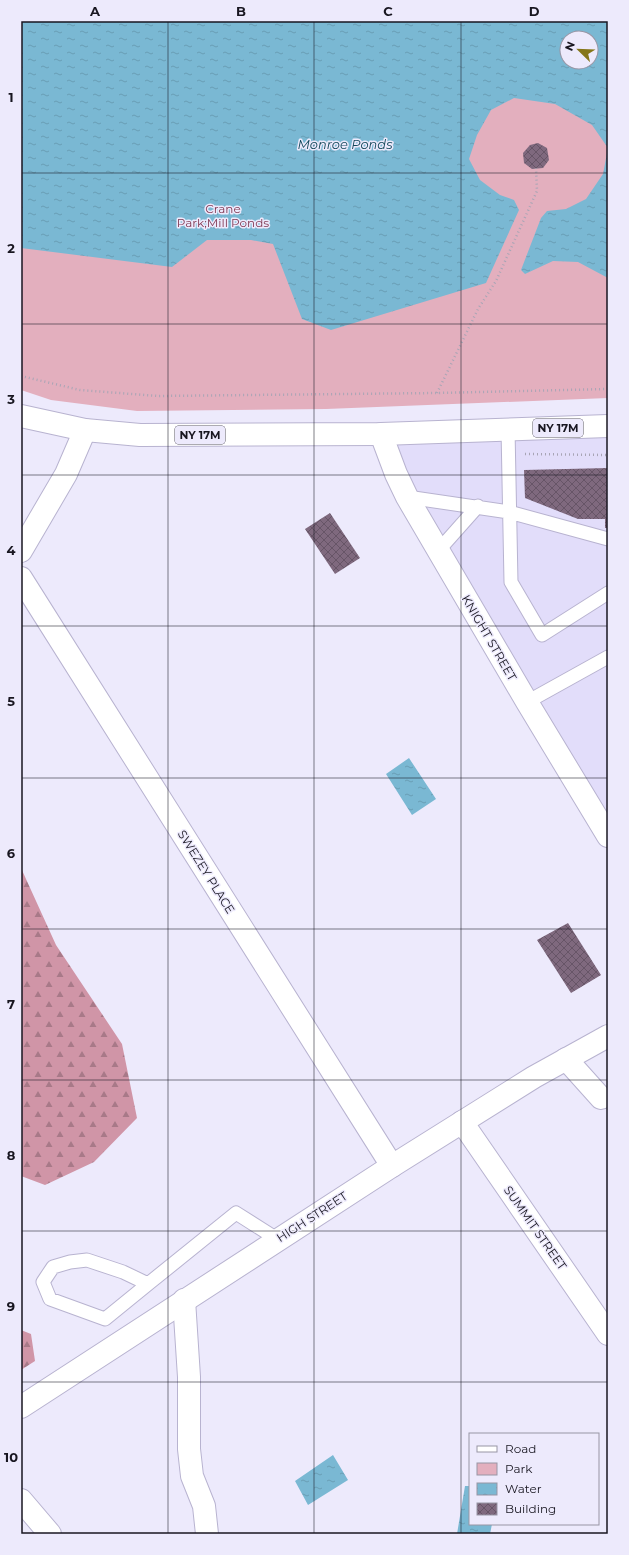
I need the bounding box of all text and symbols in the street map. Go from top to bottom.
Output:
text: A [89,3,101,19]
text: B [236,3,246,19]
text: C [383,3,393,19]
text: D [529,3,540,19]
north arrow [559,30,599,70]
text: N [562,39,578,53]
text: 1 [8,89,14,105]
water label: Monroe Ponds [297,136,393,152]
park label: Crane Park;Mill Ponds [177,201,269,230]
text: 2 [7,240,15,256]
text: 3 [6,391,15,407]
road number: NY 17M [533,419,583,437]
road number: NY 17M [175,426,225,444]
text: 4 [7,542,16,558]
street label: KNIGHT STREET [459,592,520,683]
text: 5 [7,693,15,709]
street label: SWEZEY PLACE [175,827,238,916]
text: 6 [7,845,16,861]
text: 7 [7,996,15,1012]
text: 8 [7,1147,16,1163]
street label: SUMMIT STREET [501,1183,570,1273]
street label: HIGH STREET [274,1188,350,1245]
text: 9 [7,1298,15,1314]
legend [469,1433,599,1525]
text: Road [505,1441,536,1456]
text: 10 [4,1449,18,1465]
text: Park [505,1461,533,1476]
text: Water [505,1481,542,1496]
text: Building [505,1501,556,1516]

